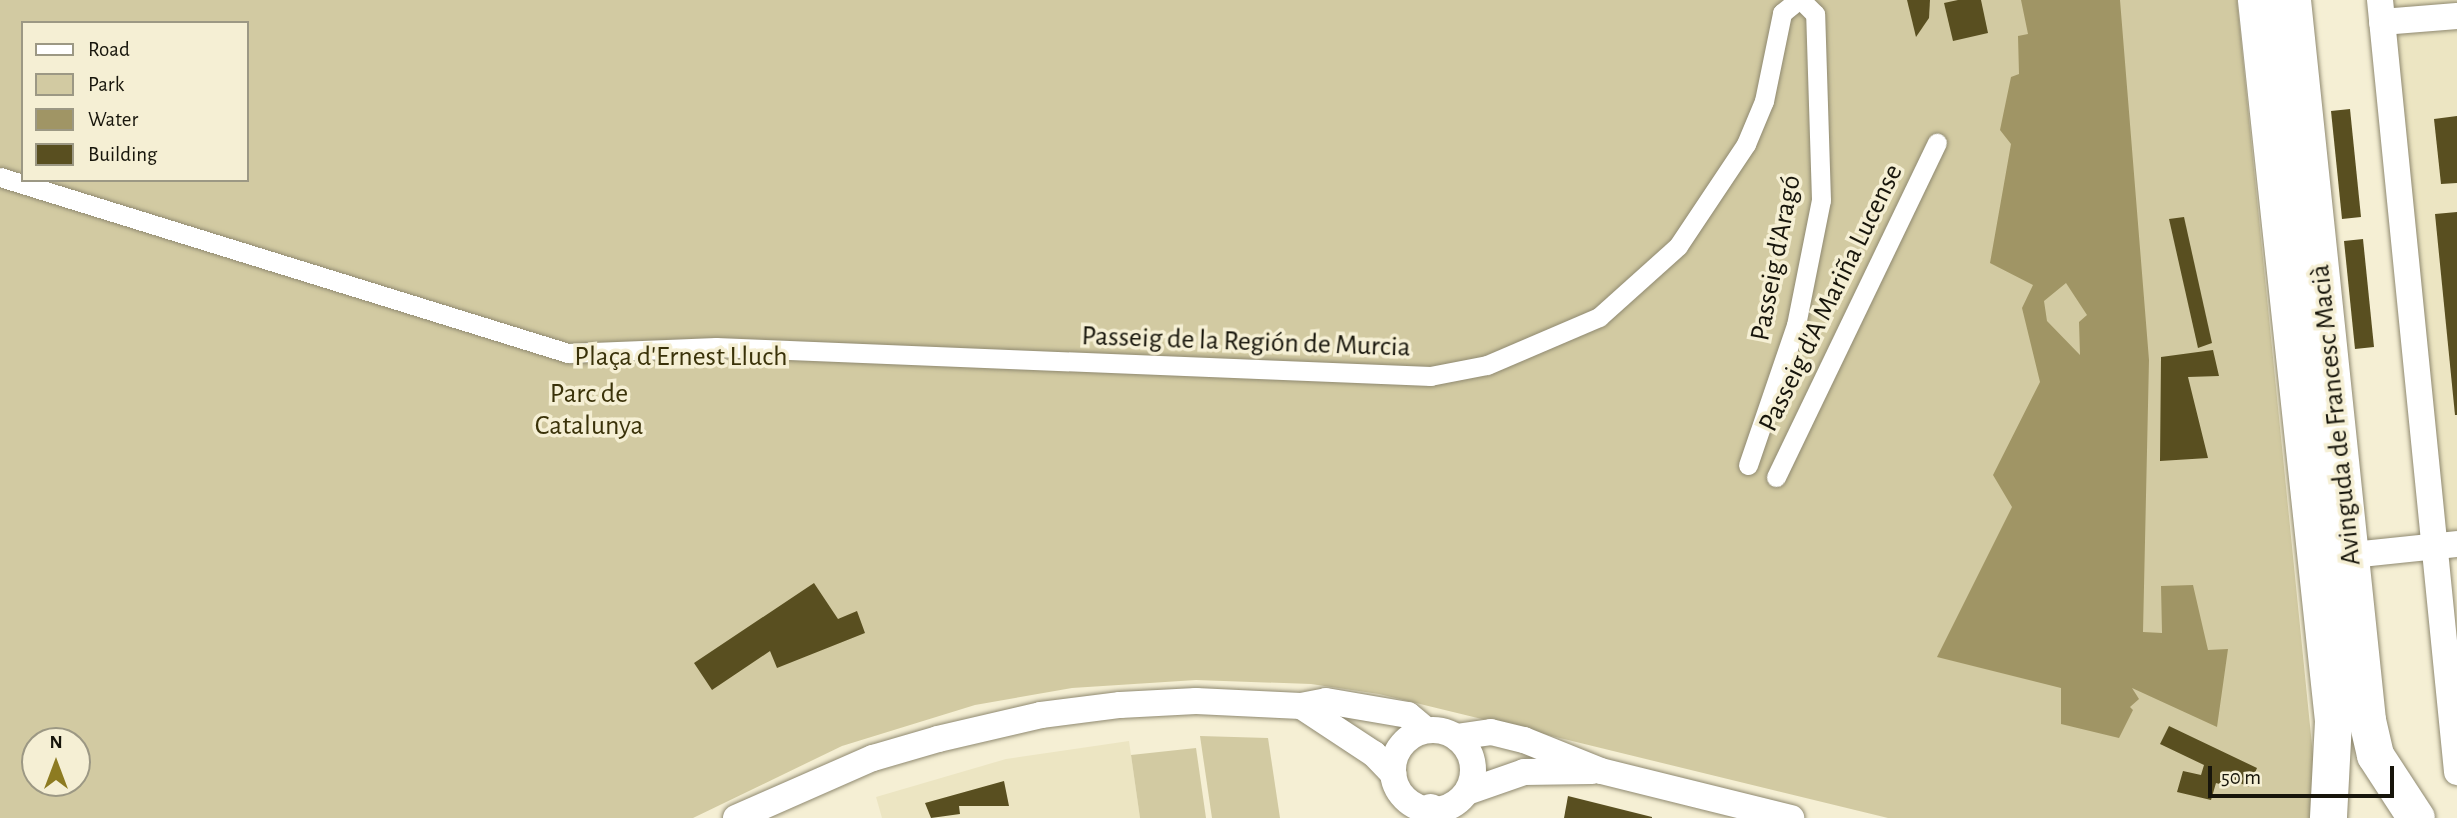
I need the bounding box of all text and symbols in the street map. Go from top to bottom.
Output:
legend [21,21,248,182]
text: Road [88,39,130,60]
text: Park [88,74,124,95]
text: Water [88,109,138,130]
text: Building [88,144,157,165]
street label: Passeig d'A Mariña Lucense [1752,159,1910,437]
street label: Passeig d'Aragó [1743,172,1809,344]
street label: Avinguda de Francesc Macià [2303,263,2369,567]
street label: Passeig de la Región de Murcia [1081,319,1411,365]
park label: Plaça d'Ernest Lluch [574,340,788,374]
park label: Parc de Catalunya [535,377,643,443]
north arrow [21,727,91,797]
text: N [49,733,63,752]
scale bar [2212,752,2398,796]
text: 50 m [2221,767,2261,788]

